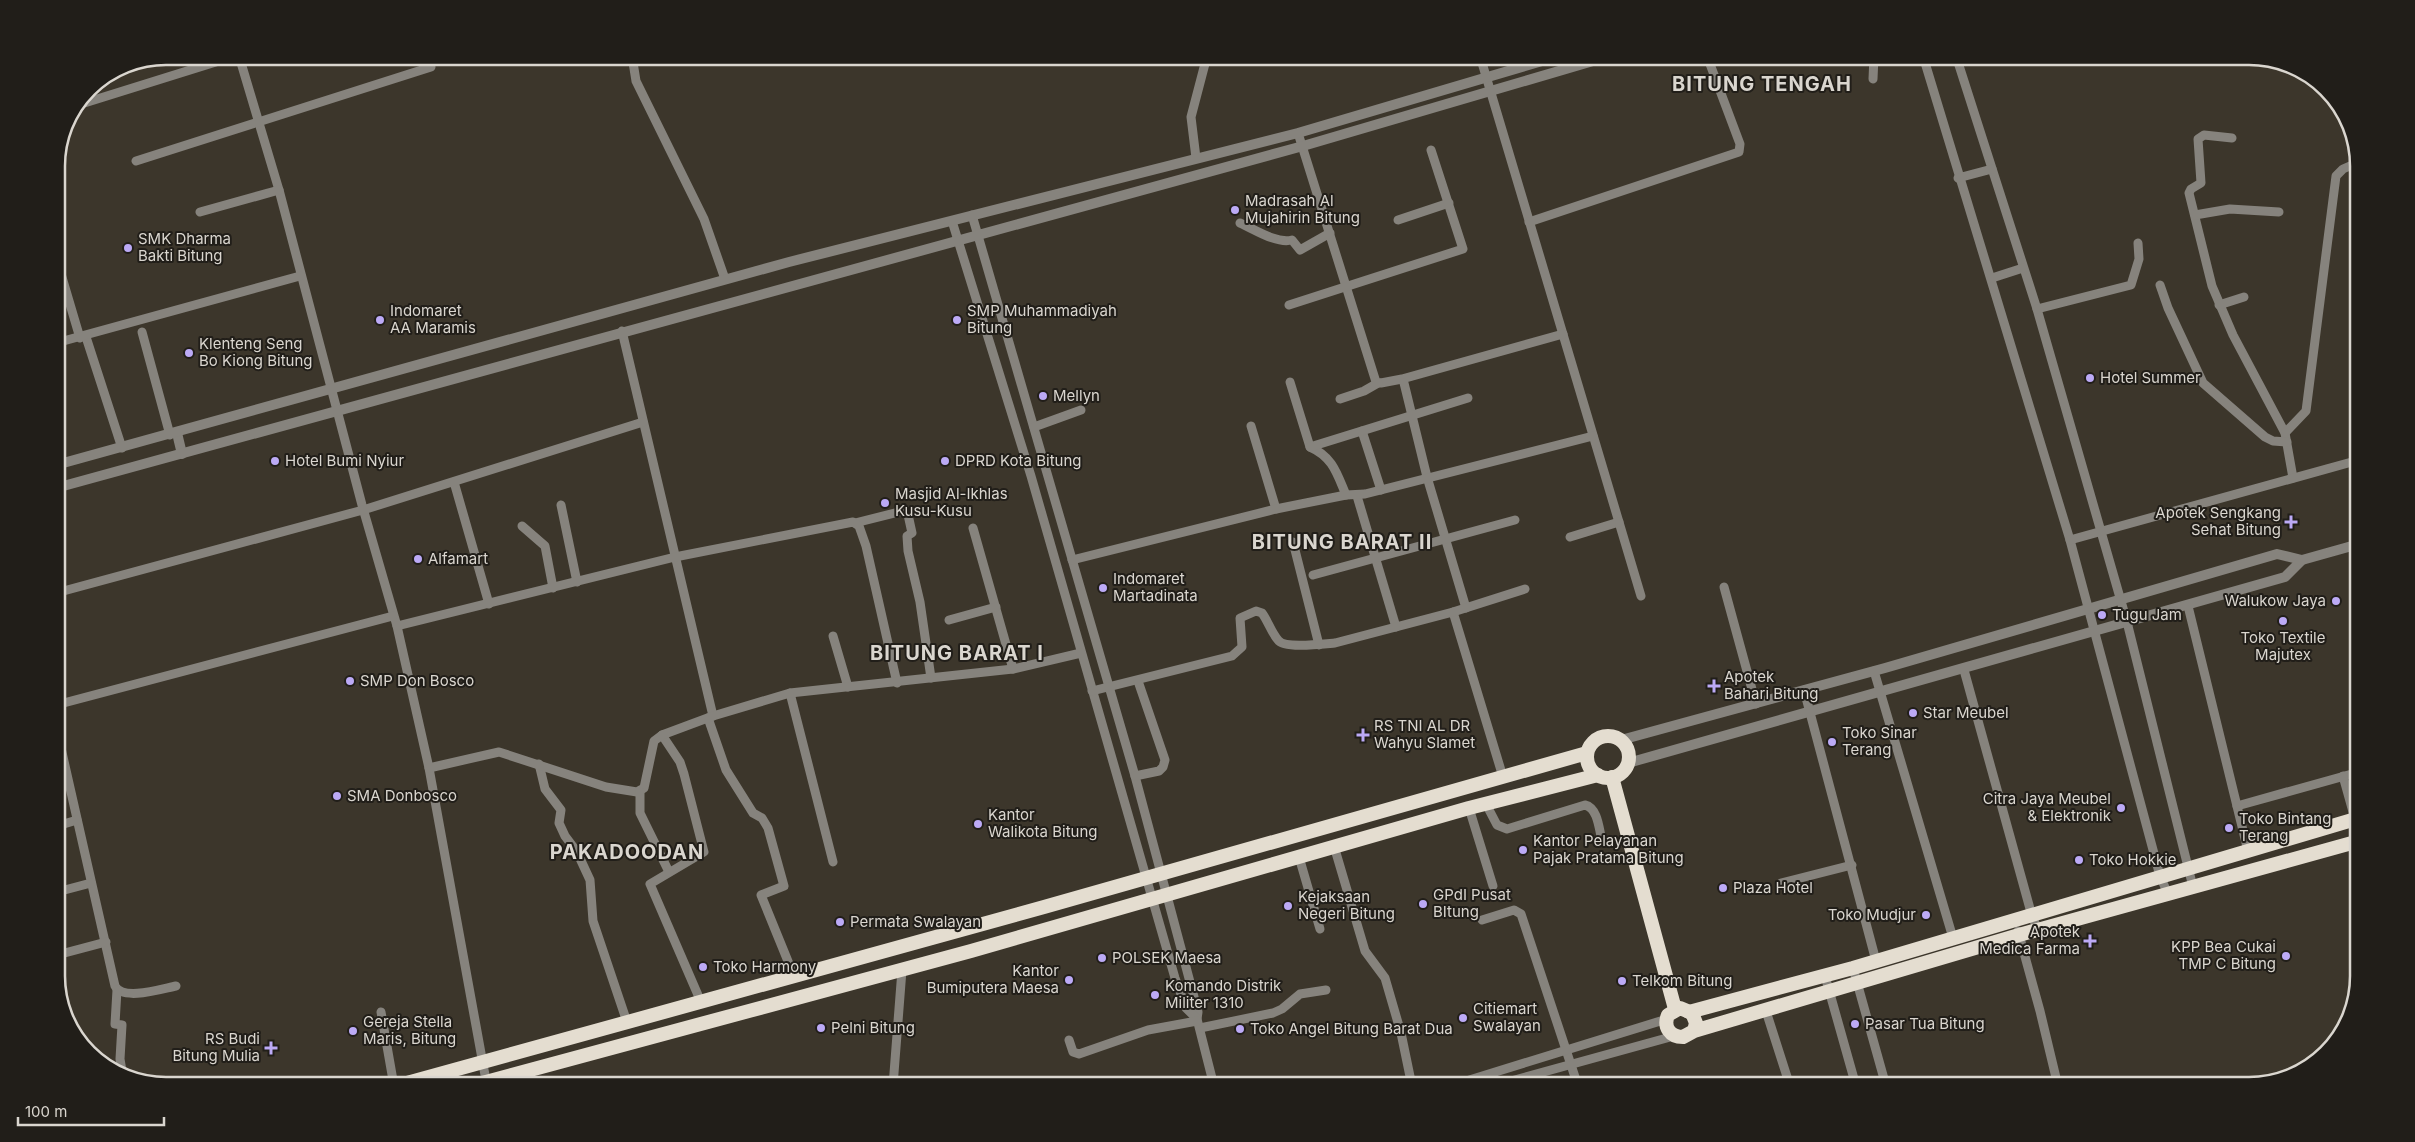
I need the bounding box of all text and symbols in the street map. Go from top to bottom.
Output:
district label: BITUNG TENGAH [1672,72,1852,96]
place label: Madrasah Al Mujahirin Bitung [1245,191,1360,227]
marker: Madrasah Al Mujahirin Bitung [1229,204,1241,216]
place label: SMK Dharma Bakti Bitung [138,229,231,265]
marker: SMK Dharma Bakti Bitung [122,242,134,254]
place label: Indomaret AA Maramis [390,301,476,337]
place label: SMP Muhammadiyah Bitung [967,301,1117,337]
marker: Indomaret AA Maramis [374,314,386,326]
marker: SMP Muhammadiyah Bitung [951,314,963,326]
place label: Klenteng Seng Bo Kiong Bitung [199,334,313,370]
marker: Klenteng Seng Bo Kiong Bitung [183,347,195,359]
place label: Hotel Summer [2100,368,2201,387]
marker: Hotel Summer [2084,372,2096,384]
place label: Mellyn [1053,386,1100,405]
marker: Mellyn [1037,390,1049,402]
place label: Hotel Bumi Nyiur [285,451,404,470]
place label: DPRD Kota Bitung [955,451,1082,470]
marker: Hotel Bumi Nyiur [269,455,281,467]
marker: DPRD Kota Bitung [939,455,951,467]
place label: Masjid Al-Ikhlas Kusu-Kusu [895,484,1008,520]
marker: Masjid Al-Ikhlas Kusu-Kusu [879,497,891,509]
place label: Apotek Sengkang Sehat Bitung [2155,503,2281,539]
marker: Apotek Sengkang Sehat Bitung [2285,516,2297,528]
district label: BITUNG BARAT II [1252,530,1432,554]
place label: Alfamart [428,549,488,568]
marker: Alfamart [412,553,424,565]
place label: Indomaret Martadinata [1113,569,1198,605]
marker: Indomaret Martadinata [1097,582,1109,594]
place label: Walukow Jaya [2224,591,2326,610]
marker: Walukow Jaya [2330,595,2342,607]
place label: Tugu Jam [2112,605,2182,624]
marker: Tugu Jam [2096,609,2108,621]
marker: Toko Textile Majutex [2277,615,2289,627]
place label: Toko Textile Majutex [2241,628,2325,664]
district label: BITUNG BARAT I [870,641,1044,665]
place label: Apotek Bahari Bitung [1724,667,1819,703]
place label: SMP Don Bosco [360,671,474,690]
marker: SMP Don Bosco [344,675,356,687]
marker: Apotek Bahari Bitung [1708,680,1720,692]
place label: Star Meubel [1923,703,2009,722]
marker: Star Meubel [1907,707,1919,719]
place label: RS TNI AL DR Wahyu Slamet [1374,716,1475,752]
place label: Toko Sinar Terang [1842,723,1917,759]
marker: RS TNI AL DR Wahyu Slamet [1356,728,1370,742]
marker: Toko Sinar Terang [1826,736,1838,748]
place label: SMA Donbosco [347,786,457,805]
place label: Citra Jaya Meubel & Elektronik [1983,789,2112,825]
marker: SMA Donbosco [331,790,343,802]
marker: Citra Jaya Meubel & Elektronik [2115,802,2127,814]
place label: Kantor Walikota Bitung [988,805,1098,841]
place label: Toko Bintang Terang [2239,809,2331,845]
marker: Kantor Walikota Bitung [972,818,984,830]
marker: Toko Bintang Terang [2223,822,2235,834]
place label: Kantor Pelayanan Pajak Pratama Bitung [1533,831,1684,867]
district label: PAKADOODAN [550,840,704,864]
marker: Kantor Pelayanan Pajak Pratama Bitung [1517,844,1529,856]
place label: Toko Hokkie [2089,850,2177,869]
marker: Toko Hokkie [2073,854,2085,866]
place label: Plaza Hotel [1733,878,1813,897]
marker: Plaza Hotel [1717,882,1729,894]
place label: GPdI Pusat BItung [1433,885,1511,921]
place label: Kejaksaan Negeri Bitung [1298,887,1395,923]
marker: GPdI Pusat BItung [1417,898,1429,910]
marker: Kejaksaan Negeri Bitung [1282,900,1294,912]
place label: Toko Mudjur [1828,905,1916,924]
marker: Toko Mudjur [1920,909,1932,921]
place label: Permata Swalayan [850,912,981,931]
marker: Permata Swalayan [834,916,846,928]
place label: Apotek Medica Farma [1979,922,2081,958]
marker: Apotek Medica Farma [2084,935,2096,947]
place label: KPP Bea Cukai TMP C Bitung [2171,937,2276,973]
place label: POLSEK Maesa [1112,948,1222,967]
marker: KPP Bea Cukai TMP C Bitung [2280,950,2292,962]
marker: POLSEK Maesa [1096,952,1108,964]
place label: Toko Harmony [713,957,817,976]
marker: Toko Harmony [697,961,709,973]
place label: Kantor Bumiputera Maesa [927,961,1059,997]
place label: Telkom Bitung [1632,971,1732,990]
marker: Kantor Bumiputera Maesa [1063,974,1075,986]
marker: Telkom Bitung [1616,975,1628,987]
place label: Komando Distrik Militer 1310 [1165,976,1282,1012]
marker: Komando Distrik Militer 1310 [1149,989,1161,1001]
place label: Citiemart Swalayan [1473,999,1541,1035]
place label: Gereja Stella Maris, Bitung [363,1012,456,1048]
marker: Citiemart Swalayan [1457,1012,1469,1024]
place label: Pasar Tua Bitung [1865,1014,1985,1033]
place label: Pelni Bitung [831,1018,915,1037]
marker: Pasar Tua Bitung [1849,1018,1861,1030]
place label: Toko Angel Bitung Barat Dua [1250,1019,1453,1038]
marker: Pelni Bitung [815,1022,827,1034]
marker: Toko Angel Bitung Barat Dua [1234,1023,1246,1035]
marker: Gereja Stella Maris, Bitung [347,1025,359,1037]
place label: RS Budi Bitung Mulia [172,1029,260,1065]
marker: RS Budi Bitung Mulia [264,1041,278,1055]
scale bar [18,1094,164,1126]
text: 100 m [25,1102,67,1121]

